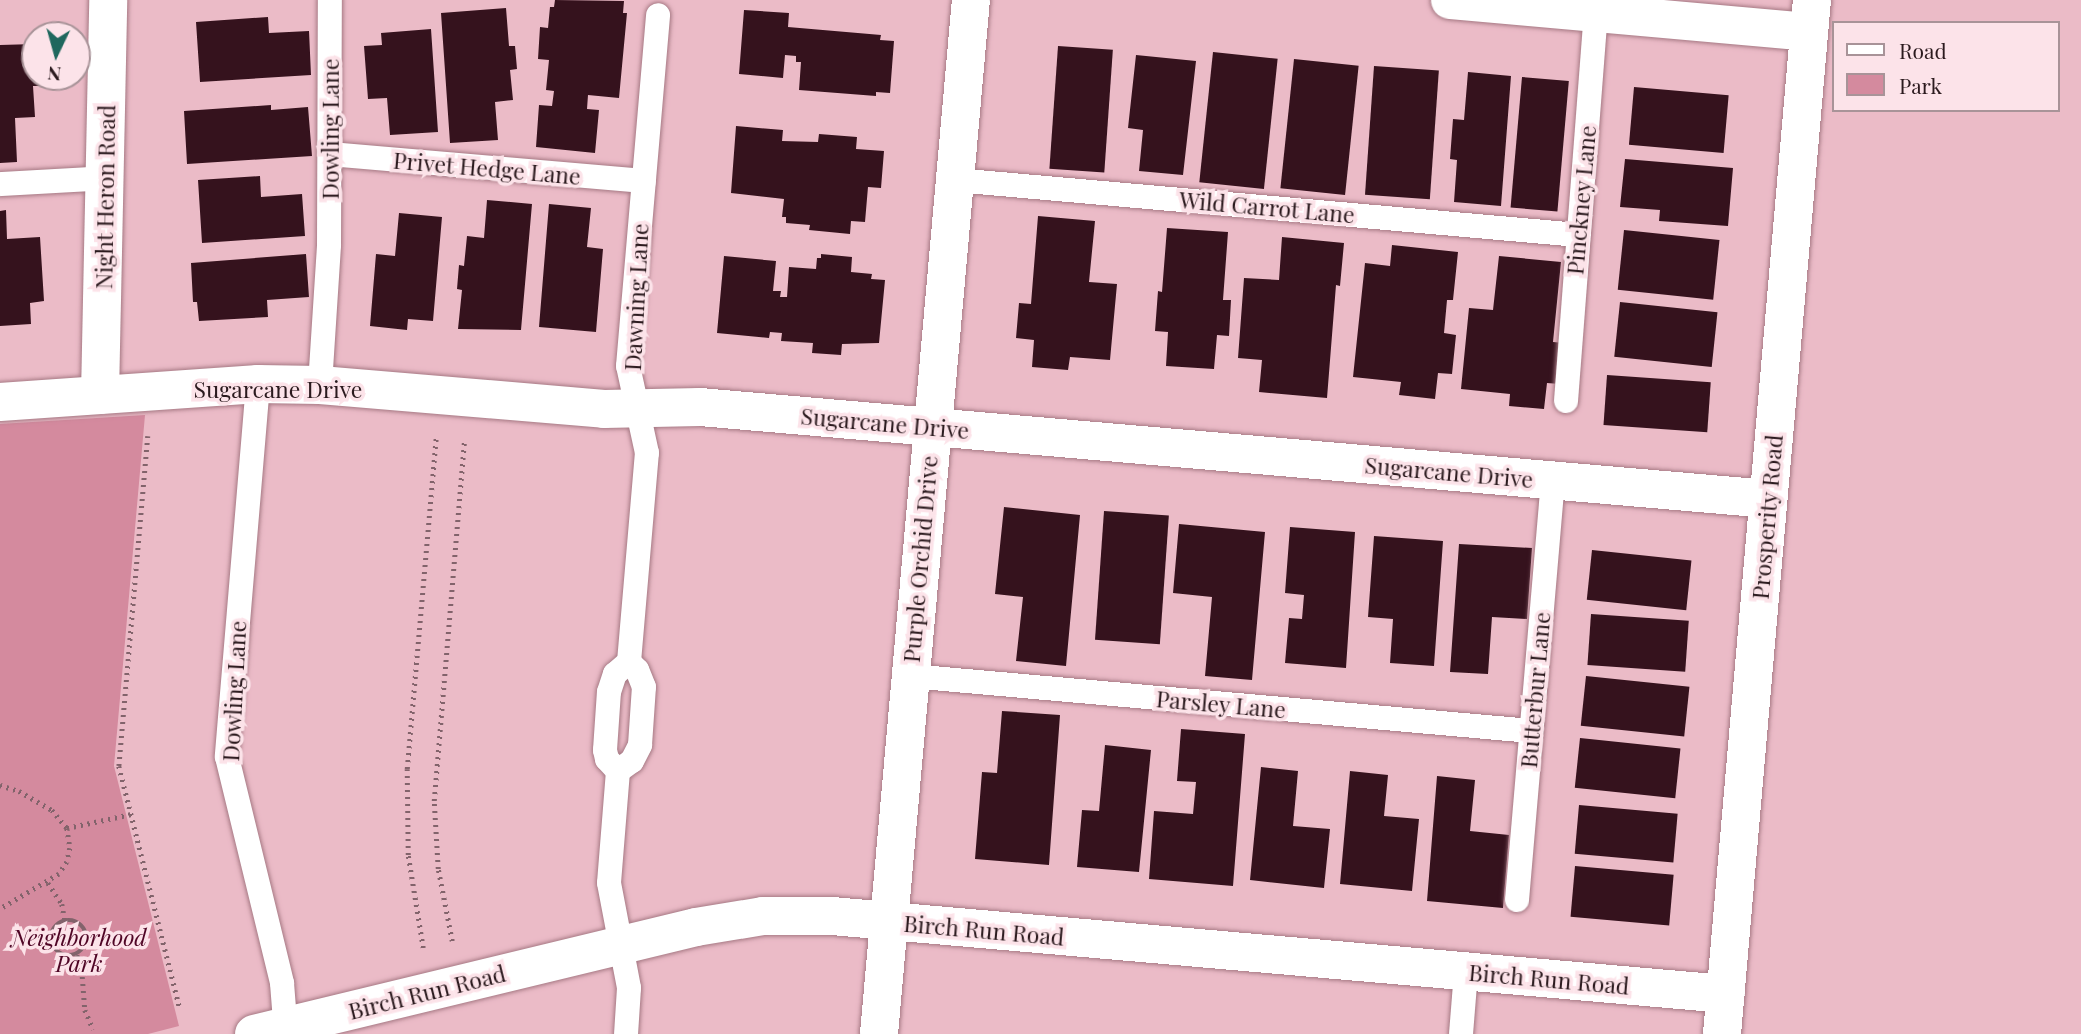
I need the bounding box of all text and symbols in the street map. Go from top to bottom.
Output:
north arrow [21,21,91,91]
legend [1832,21,2060,112]
text: Road [1899,36,1947,64]
street label: Dowling Lane [316,58,344,200]
text: N [46,61,62,88]
text: Park [1899,71,1942,99]
street label: Night Heron Road [90,104,120,290]
street label: Pinckney Lane [1561,124,1601,276]
street label: Privet Hedge Lane [392,146,582,190]
street label: Wild Carrot Lane [1178,186,1356,228]
street label: Dawning Lane [618,223,654,371]
street label: Sugarcane Drive [194,375,362,403]
street label: Sugarcane Drive [800,402,970,444]
street label: Prosperity Road [1746,433,1788,601]
street label: Sugarcane Drive [1364,451,1534,493]
street label: Purple Orchid Drive [897,454,943,664]
street label: Butterbur Lane [1514,611,1556,769]
street label: Dowling Lane [217,620,251,762]
street label: Parsley Lane [1155,685,1287,723]
street label: Birch Run Road [903,909,1065,951]
park label: Neighborhood Park [11,923,147,977]
street label: Birch Run Road [1468,958,1630,1000]
street label: Birch Run Road [345,959,509,1025]

